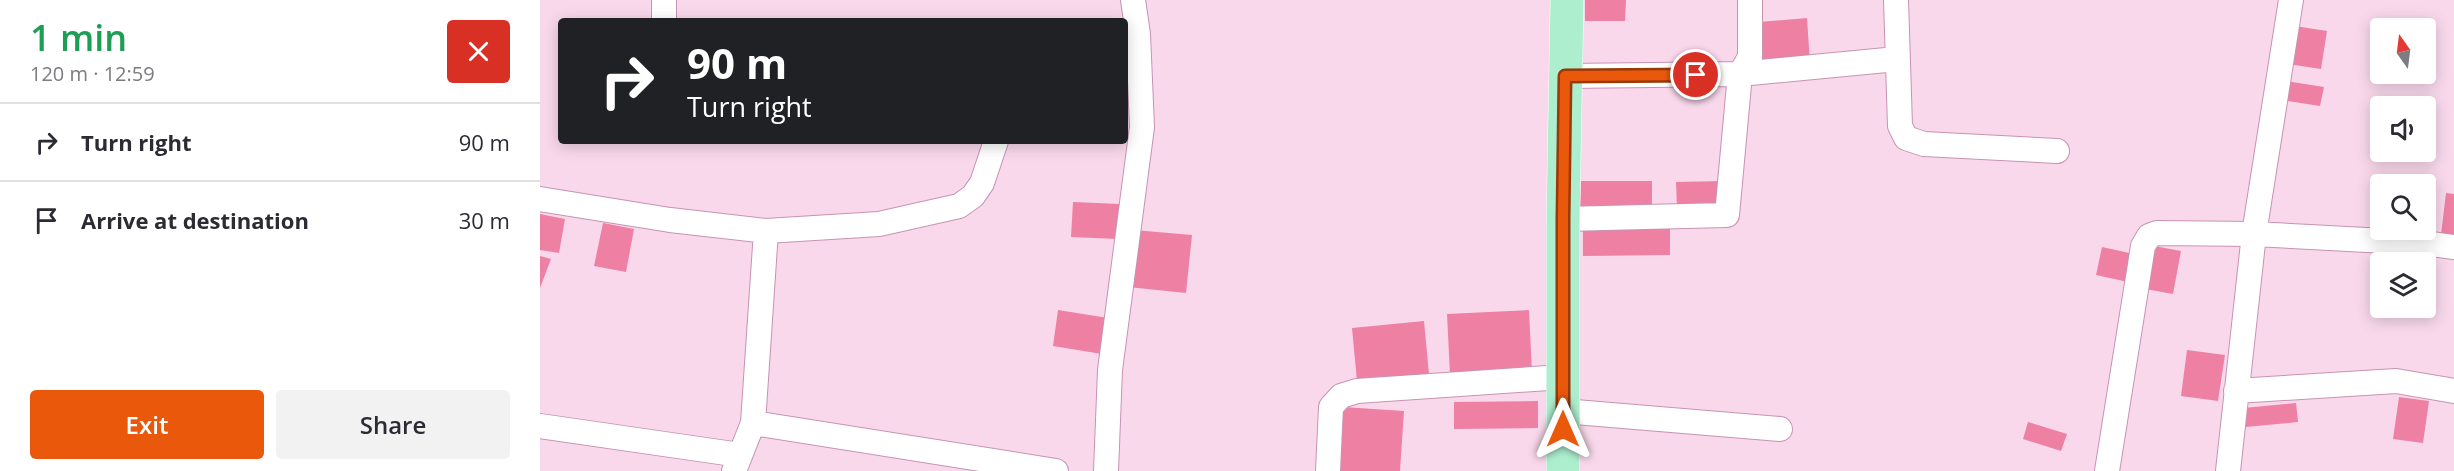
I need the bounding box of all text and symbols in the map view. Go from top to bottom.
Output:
text: 1 min [30,13,127,62]
north arrow [2370,18,2436,84]
map controls [2370,18,2436,318]
button: close [447,20,510,83]
text: 90 m [687,34,787,91]
icon: right [588,42,666,120]
pin [1670,49,1721,100]
icon: arrive [1679,58,1712,91]
text: 120 m · 12:59 [30,60,155,87]
text: Turn right [687,88,812,125]
button: sound [2370,96,2436,162]
icon: right [30,126,63,159]
text: Turn right [81,127,192,157]
text: 90 m [459,127,510,157]
button: search [2370,174,2436,240]
icon: arrive [30,204,63,237]
text: Arrive at destination [81,205,309,235]
text: 30 m [459,205,510,235]
button: layers [2370,252,2436,318]
button: Exit [30,390,264,459]
button: Share [276,390,510,459]
position arrow [1531,397,1595,461]

